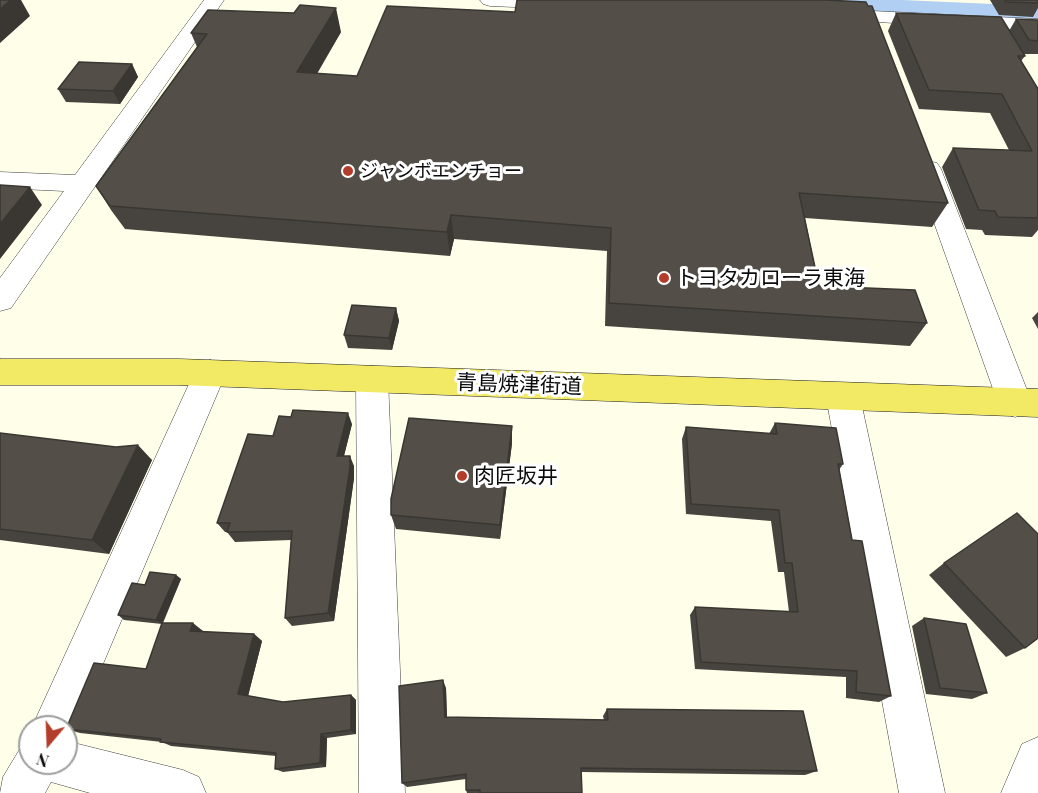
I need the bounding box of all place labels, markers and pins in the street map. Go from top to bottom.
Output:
place label: ジャンボエンチョー [360,160,522,182]
marker: ジャンボエンチョー [341,164,355,178]
place label: トヨタカローラ東海 [676,265,865,291]
marker: トヨタカローラ東海 [657,271,671,285]
place label: 肉匠坂井 [474,463,558,489]
marker: 肉匠坂井 [455,469,469,483]

